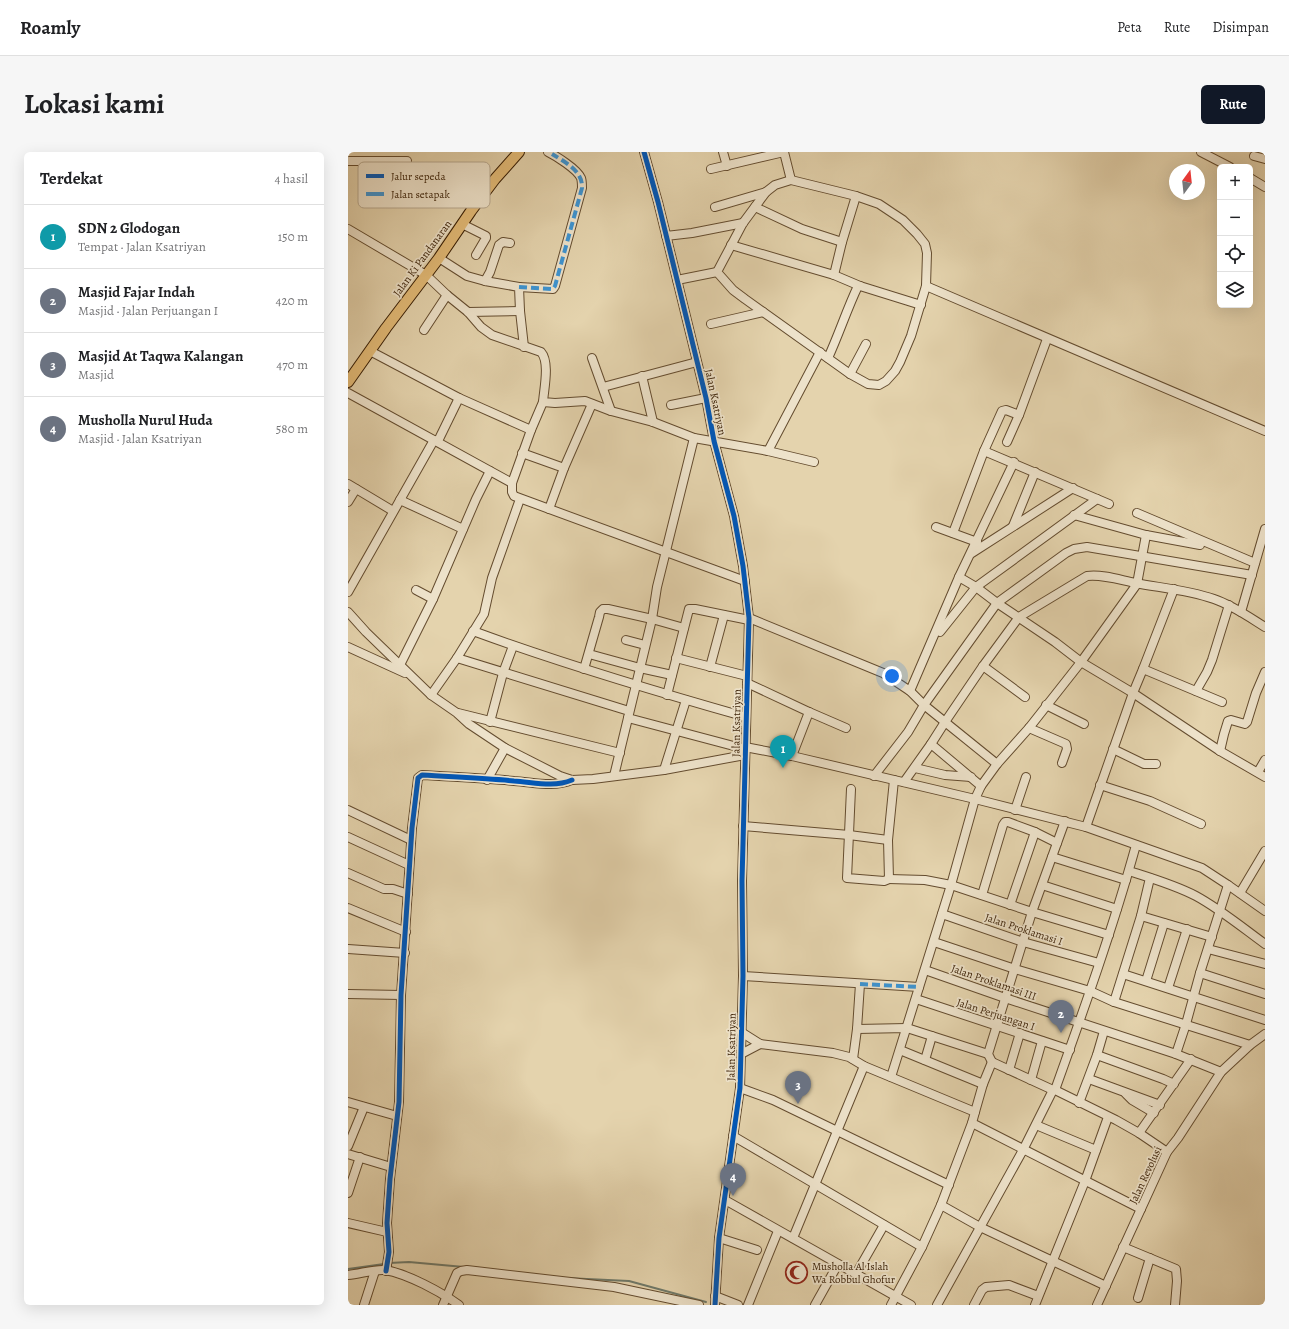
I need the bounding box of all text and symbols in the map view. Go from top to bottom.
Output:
text: Roamly [20,15,80,41]
text: Peta [1117,18,1142,37]
text: Rute [1164,18,1190,37]
text: Disimpan [1212,18,1269,37]
text: Lokasi kami [24,85,165,123]
button: Rute [1201,85,1265,124]
legend [358,162,490,208]
north arrow [1169,164,1205,200]
map controls [1217,164,1253,308]
button: + [1217,164,1253,200]
text: Terdekat [40,167,103,190]
text: Jalur sepeda [391,169,446,184]
text: 4 hasil [274,170,308,187]
text: Jalan setapak [391,187,450,202]
button: − [1217,200,1253,236]
street label: Jalan Ki Pandanaran [390,217,455,300]
text: SDN 2 Glodogan [78,218,180,238]
text: 1 [51,228,55,245]
text: 150 m [278,228,308,245]
button: locate [1217,236,1253,272]
text: Tempat · Jalan Ksatriyan [78,238,206,255]
button: layers [1217,272,1253,308]
text: Masjid Fajar Indah [78,282,195,302]
text: 2 [50,292,56,309]
text: 420 m [276,292,308,309]
text: Masjid · Jalan Perjuangan I [78,302,218,319]
text: Masjid At Taqwa Kalangan [78,346,243,366]
text: 3 [50,356,56,373]
text: 470 m [276,356,308,373]
text: Masjid [78,366,114,383]
street label: Jalan Ksatriyan [701,367,730,437]
text: Musholla Nurul Huda [78,410,213,430]
text: 4 [50,420,56,437]
text: 580 m [276,420,308,437]
text: Masjid · Jalan Ksatriyan [78,430,202,447]
your location [882,666,902,686]
street label: Jalan Ksatriyan [728,689,745,757]
pin: 1 [770,735,796,768]
street label: Jalan Proklamasi I [983,910,1065,949]
street label: Jalan Proklamasi III [949,961,1038,1004]
street label: Jalan Perjuangan I [955,995,1037,1034]
pin: 2 [1048,1000,1074,1033]
street label: Jalan Ksatriyan [723,1013,740,1081]
pin: 3 [785,1071,811,1104]
street label: Jalan Revolusi [1126,1144,1165,1207]
pin: 4 [720,1163,746,1196]
mosque icon: Musholla Al Islah Wa Robbul Ghofur [783,1259,809,1285]
place label: Musholla Al Islah Wa Robbul Ghofur [811,1259,895,1287]

